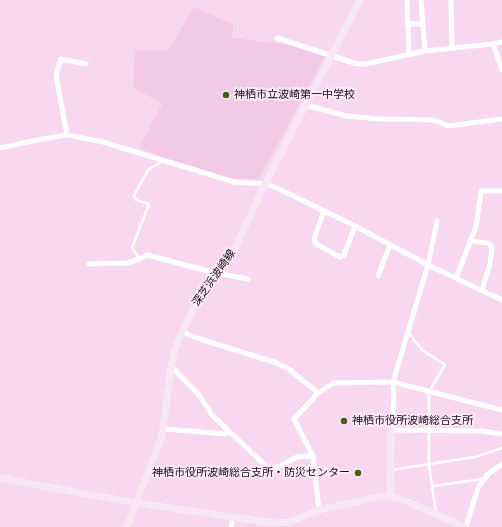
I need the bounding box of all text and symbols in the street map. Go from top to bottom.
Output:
place label: 神栖市立波崎第一中学校 [234,88,355,102]
marker: 神栖市立波崎第一中学校 [221,90,231,100]
street label: 深芝浜波崎線 [190,247,238,309]
place label: 神栖市役所波崎総合支所 [352,414,473,428]
marker: 神栖市役所波崎総合支所 [339,416,349,426]
place label: 神栖市役所波崎総合支所・防災センター [152,466,350,480]
marker: 神栖市役所波崎総合支所・防災センター [353,468,363,478]

